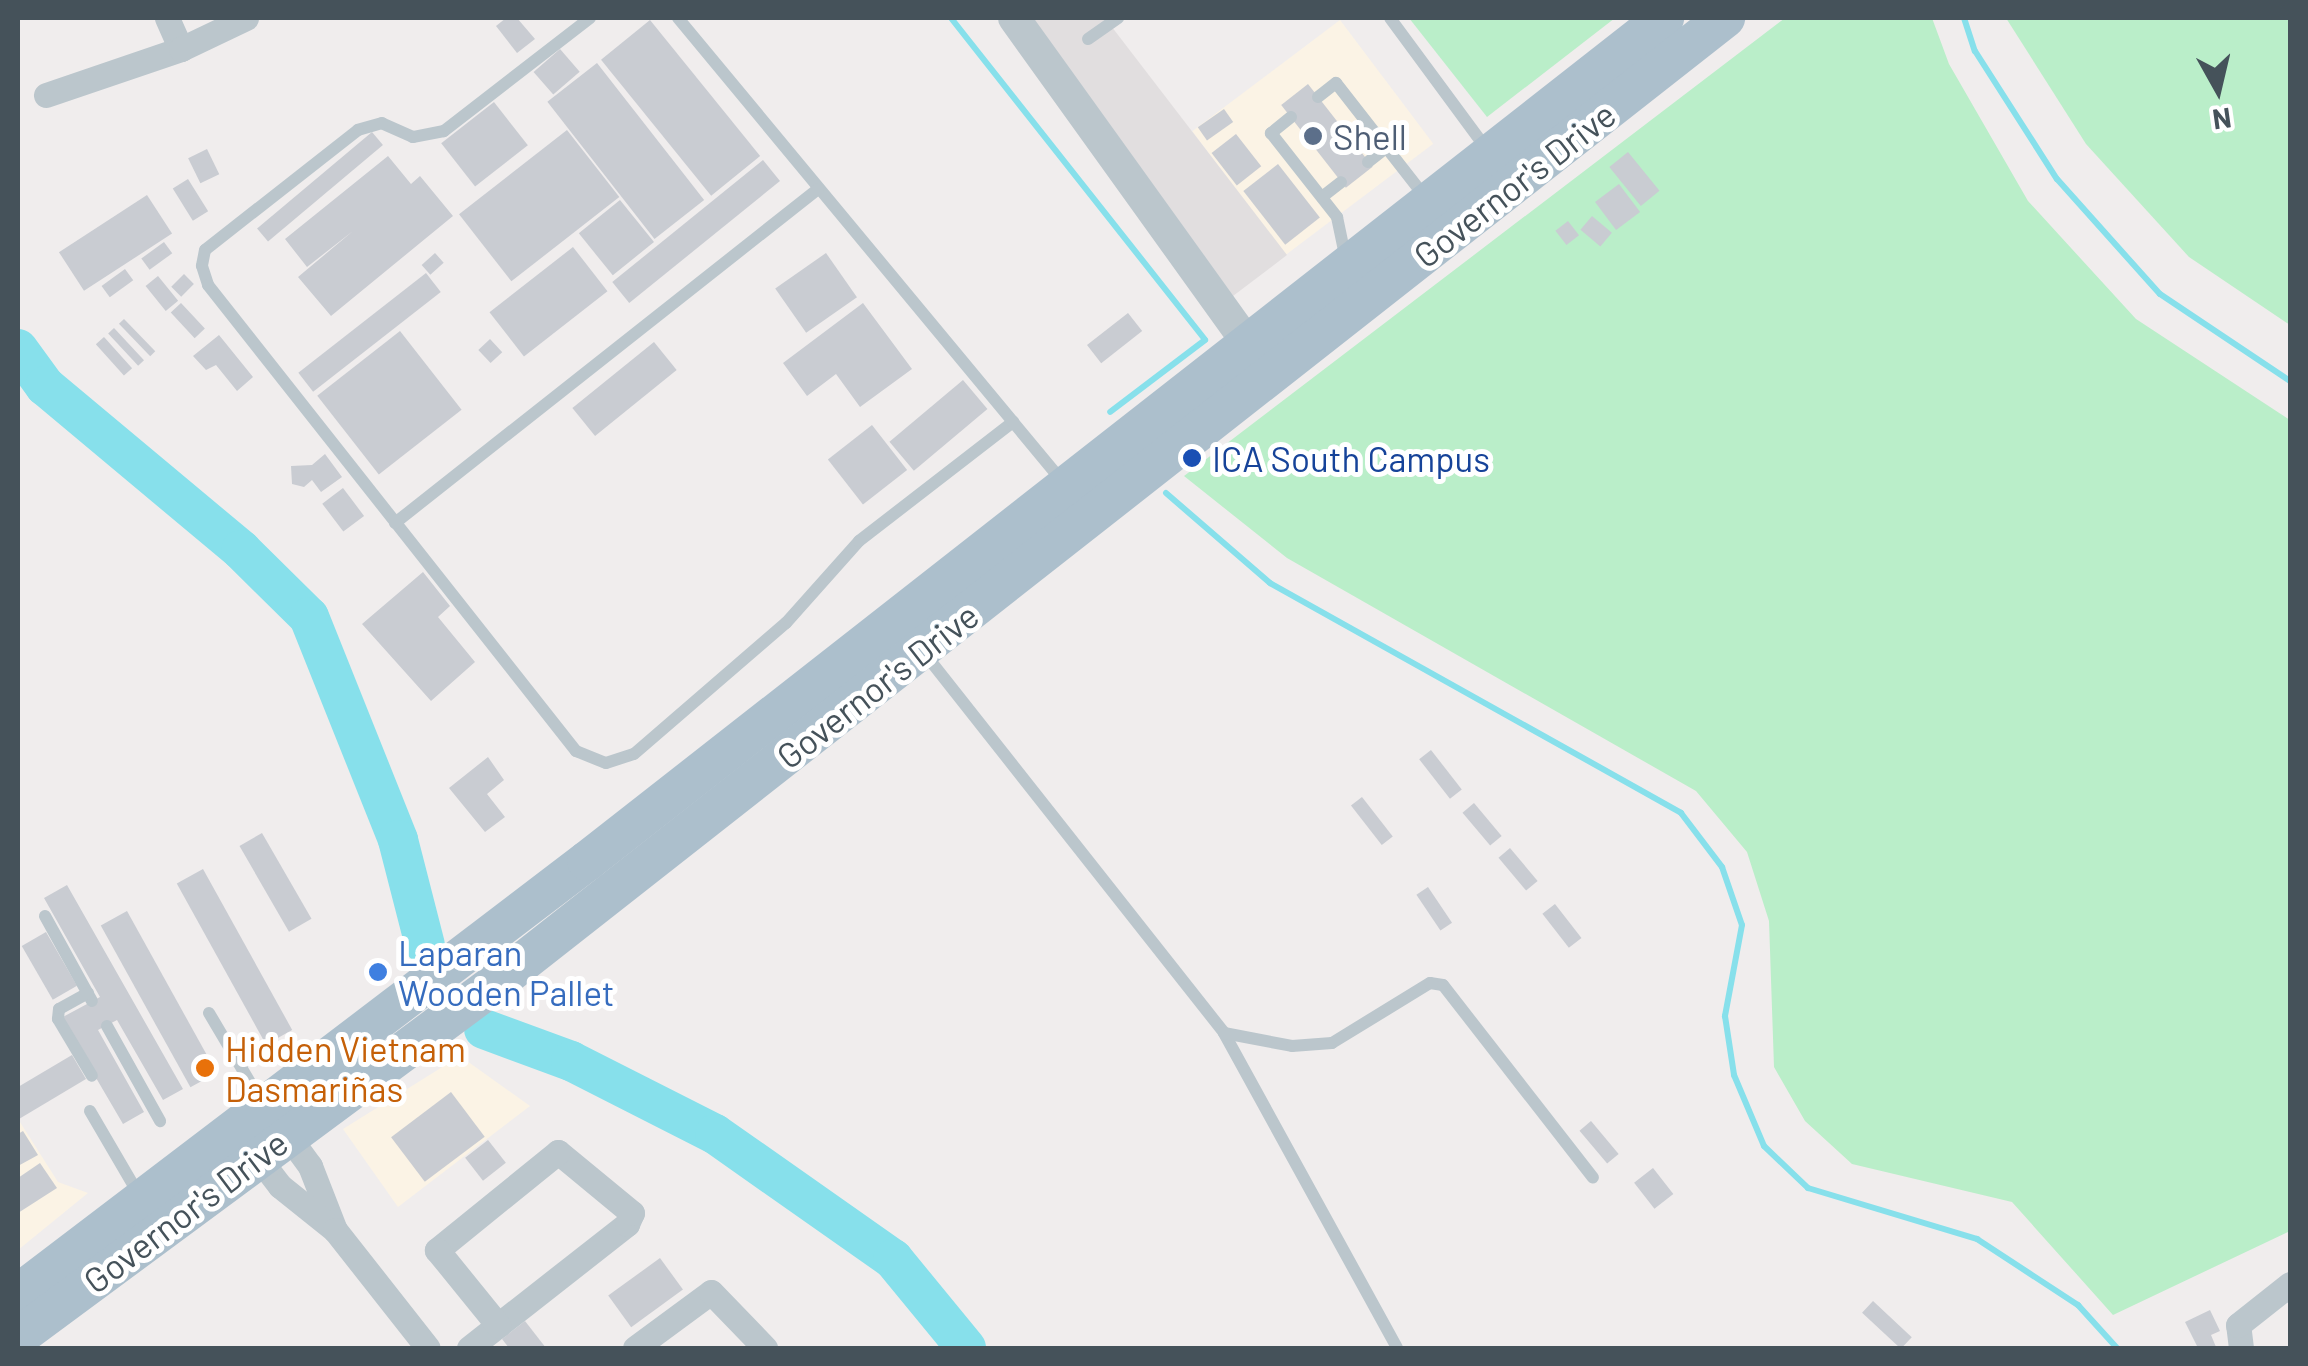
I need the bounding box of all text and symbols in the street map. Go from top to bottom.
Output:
north arrow [2168,40,2268,140]
street label: Governor's Drive [1405,92,1623,276]
text: N [2211,102,2234,138]
place label: Shell [1333,115,1407,157]
marker: Shell [1302,125,1324,147]
place label: ICA South Campus [1212,437,1490,479]
marker: ICA South Campus [1181,447,1203,469]
street label: Governor's Drive [768,593,986,777]
place label: Laparan Wooden Pallet [398,931,615,1013]
marker: Laparan Wooden Pallet [367,961,389,983]
place label: Hidden Vietnam Dasmariñas [225,1027,466,1109]
marker: Hidden Vietnam Dasmariñas [194,1057,216,1079]
street label: Governor's Drive [75,1121,295,1301]

